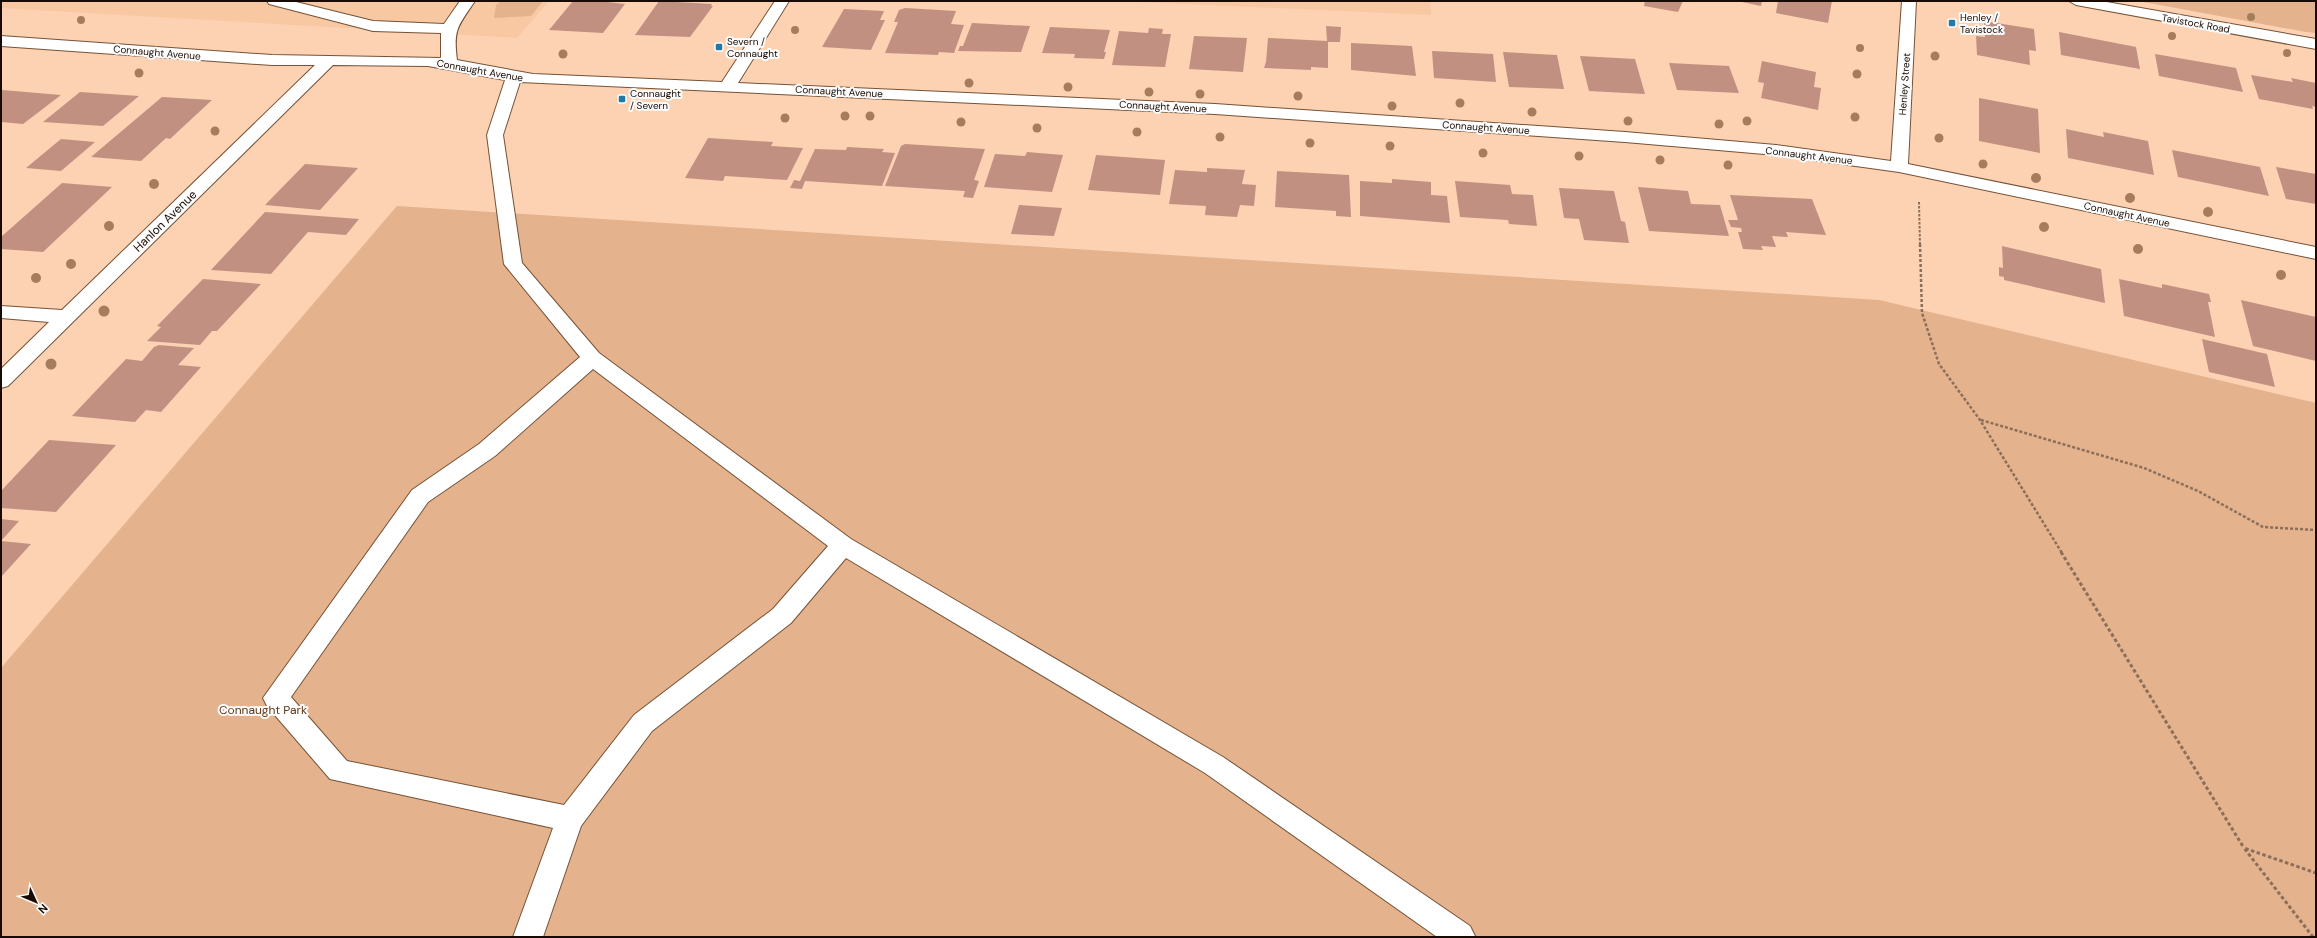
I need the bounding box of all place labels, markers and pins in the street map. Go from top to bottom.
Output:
place label: Henley / Tavistock [1960,11,2003,36]
marker: Henley / Tavistock [1947,18,1957,28]
place label: Severn / Connaught [727,35,778,60]
marker: Severn / Connaught [714,42,724,52]
place label: Connaught / Severn [630,87,681,112]
marker: Connaught / Severn [617,94,627,104]

